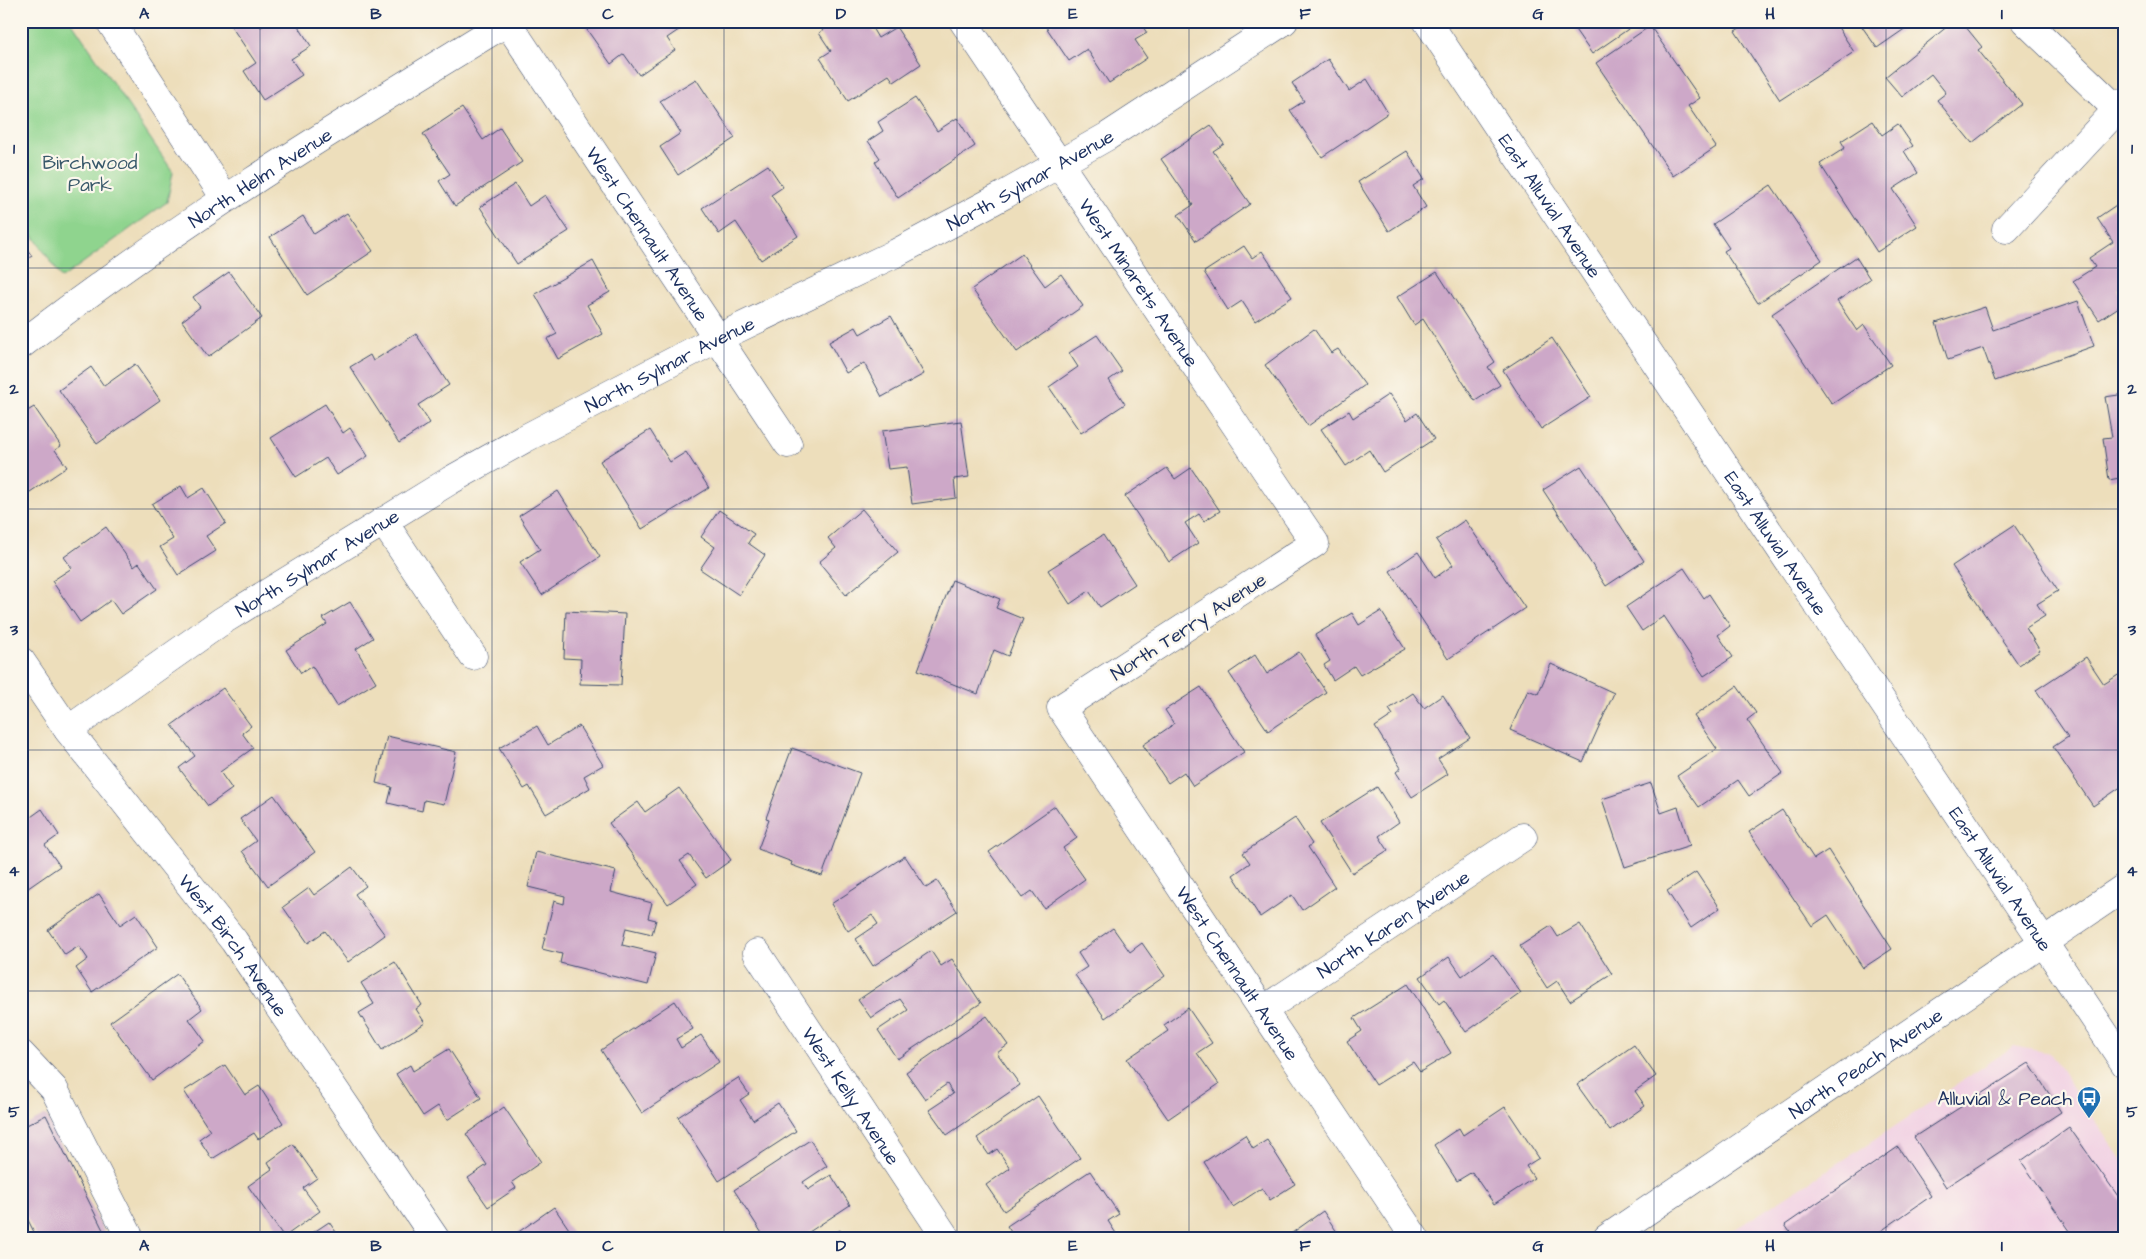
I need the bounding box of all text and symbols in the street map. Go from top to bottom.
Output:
text: A [139,3,150,25]
text: B [370,3,382,25]
text: C [602,3,614,25]
text: D [836,3,847,25]
text: E [1068,3,1078,25]
text: F [1299,3,1311,25]
text: G [1532,3,1544,25]
text: H [1765,3,1775,25]
text: I [2001,3,2003,25]
street label: North Helm Avenue [183,122,338,235]
street label: North Sylmar Avenue [942,123,1119,238]
street label: East Alluvial Avenue [1491,129,1607,284]
text: 1 [13,138,16,160]
text: 1 [2131,138,2134,160]
street label: West Chennault Avenue [579,142,715,327]
park label: Birchwood Park [43,150,138,199]
street label: West Minarets Avenue [1071,193,1204,373]
street label: North Sylmar Avenue [580,310,760,420]
text: 2 [8,378,19,400]
text: 2 [2126,378,2137,400]
street label: East Alluvial Avenue [1717,466,1833,621]
street label: North Sylmar Avenue [231,503,405,625]
street label: North Terry Avenue [1106,567,1272,689]
text: 3 [9,619,19,641]
text: 3 [2127,619,2137,641]
street label: East Alluvial Avenue [1942,802,2058,957]
text: 4 [9,860,20,882]
text: 4 [2127,860,2138,882]
street label: North Karen Avenue [1312,864,1476,986]
street label: West Birch Avenue [171,869,293,1023]
street label: West Chennault Avenue [1169,881,1305,1066]
street label: North Peach Avenue [1784,1002,1948,1126]
street label: West Kelly Avenue [795,1022,906,1171]
bus stop icon: Alluvial & Peach [2076,1085,2102,1119]
place label: Alluvial & Peach [1937,1086,2073,1113]
text: 5 [8,1101,20,1123]
text: 5 [2126,1101,2138,1123]
text: A [139,1235,150,1257]
text: B [370,1235,382,1257]
text: C [602,1235,614,1257]
text: D [836,1235,847,1257]
text: E [1068,1235,1078,1257]
text: F [1299,1235,1311,1257]
text: G [1532,1235,1544,1257]
text: H [1765,1235,1775,1257]
text: I [2001,1235,2003,1257]

